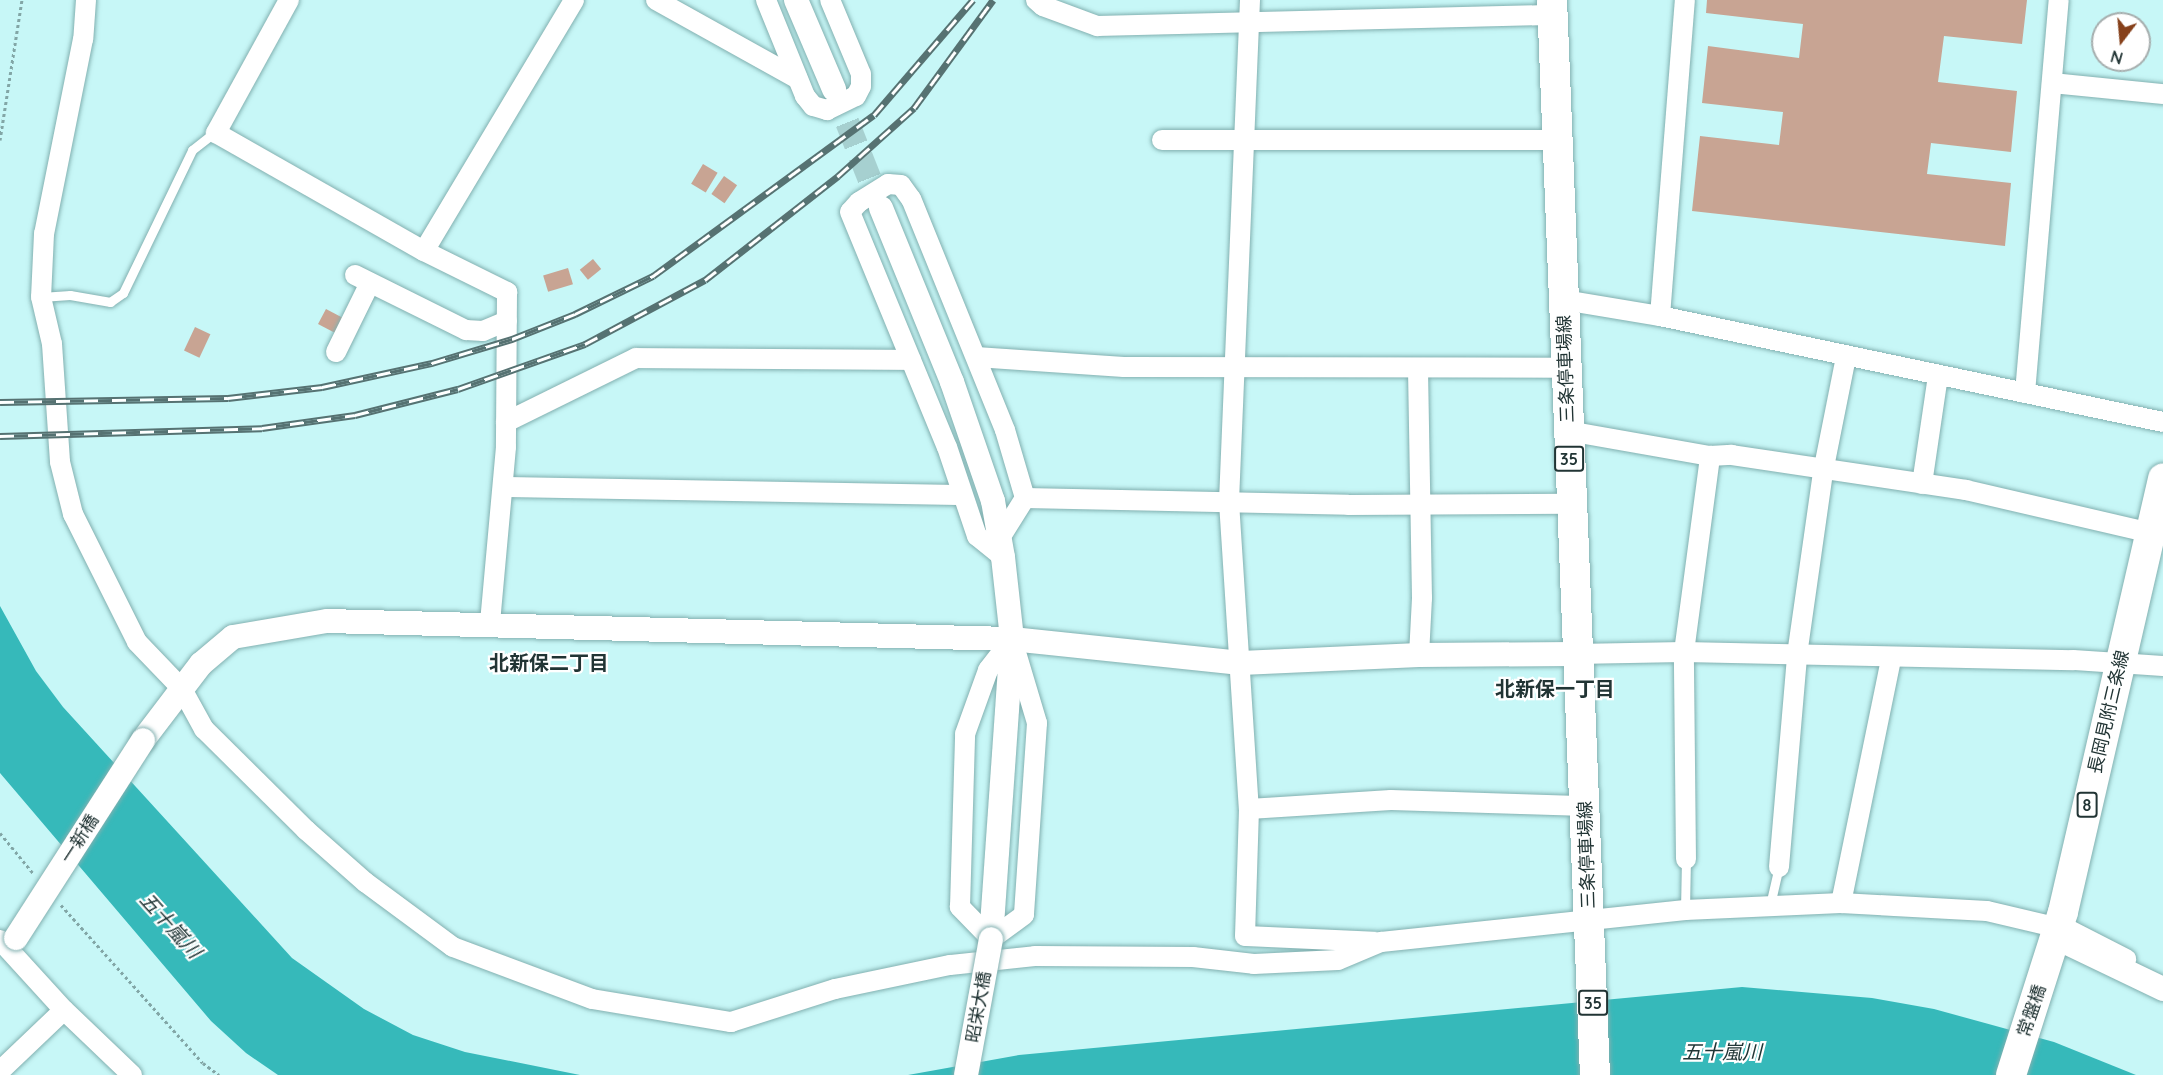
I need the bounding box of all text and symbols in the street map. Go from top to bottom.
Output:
north arrow [2091,12,2151,72]
text: N [2108,46,2125,69]
street label: 三条停車場線 [1553,315,1579,423]
road number: 35 [1554,446,1584,472]
street label: 長岡見附三条線 [2084,648,2134,776]
district label: 北新保二丁目 [489,650,609,674]
district label: 北新保一丁目 [1495,676,1615,700]
road number: 8 [2076,792,2098,818]
street label: 三条停車場線 [1574,801,1600,909]
street label: 一新橋 [56,810,104,868]
water label: 五十嵐川 [135,887,207,963]
street label: 昭栄大橋 [962,970,996,1044]
street label: 常盤橋 [2013,982,2051,1040]
road number: 35 [1578,990,1608,1016]
water label: 五十嵐川 [1682,1039,1762,1063]

